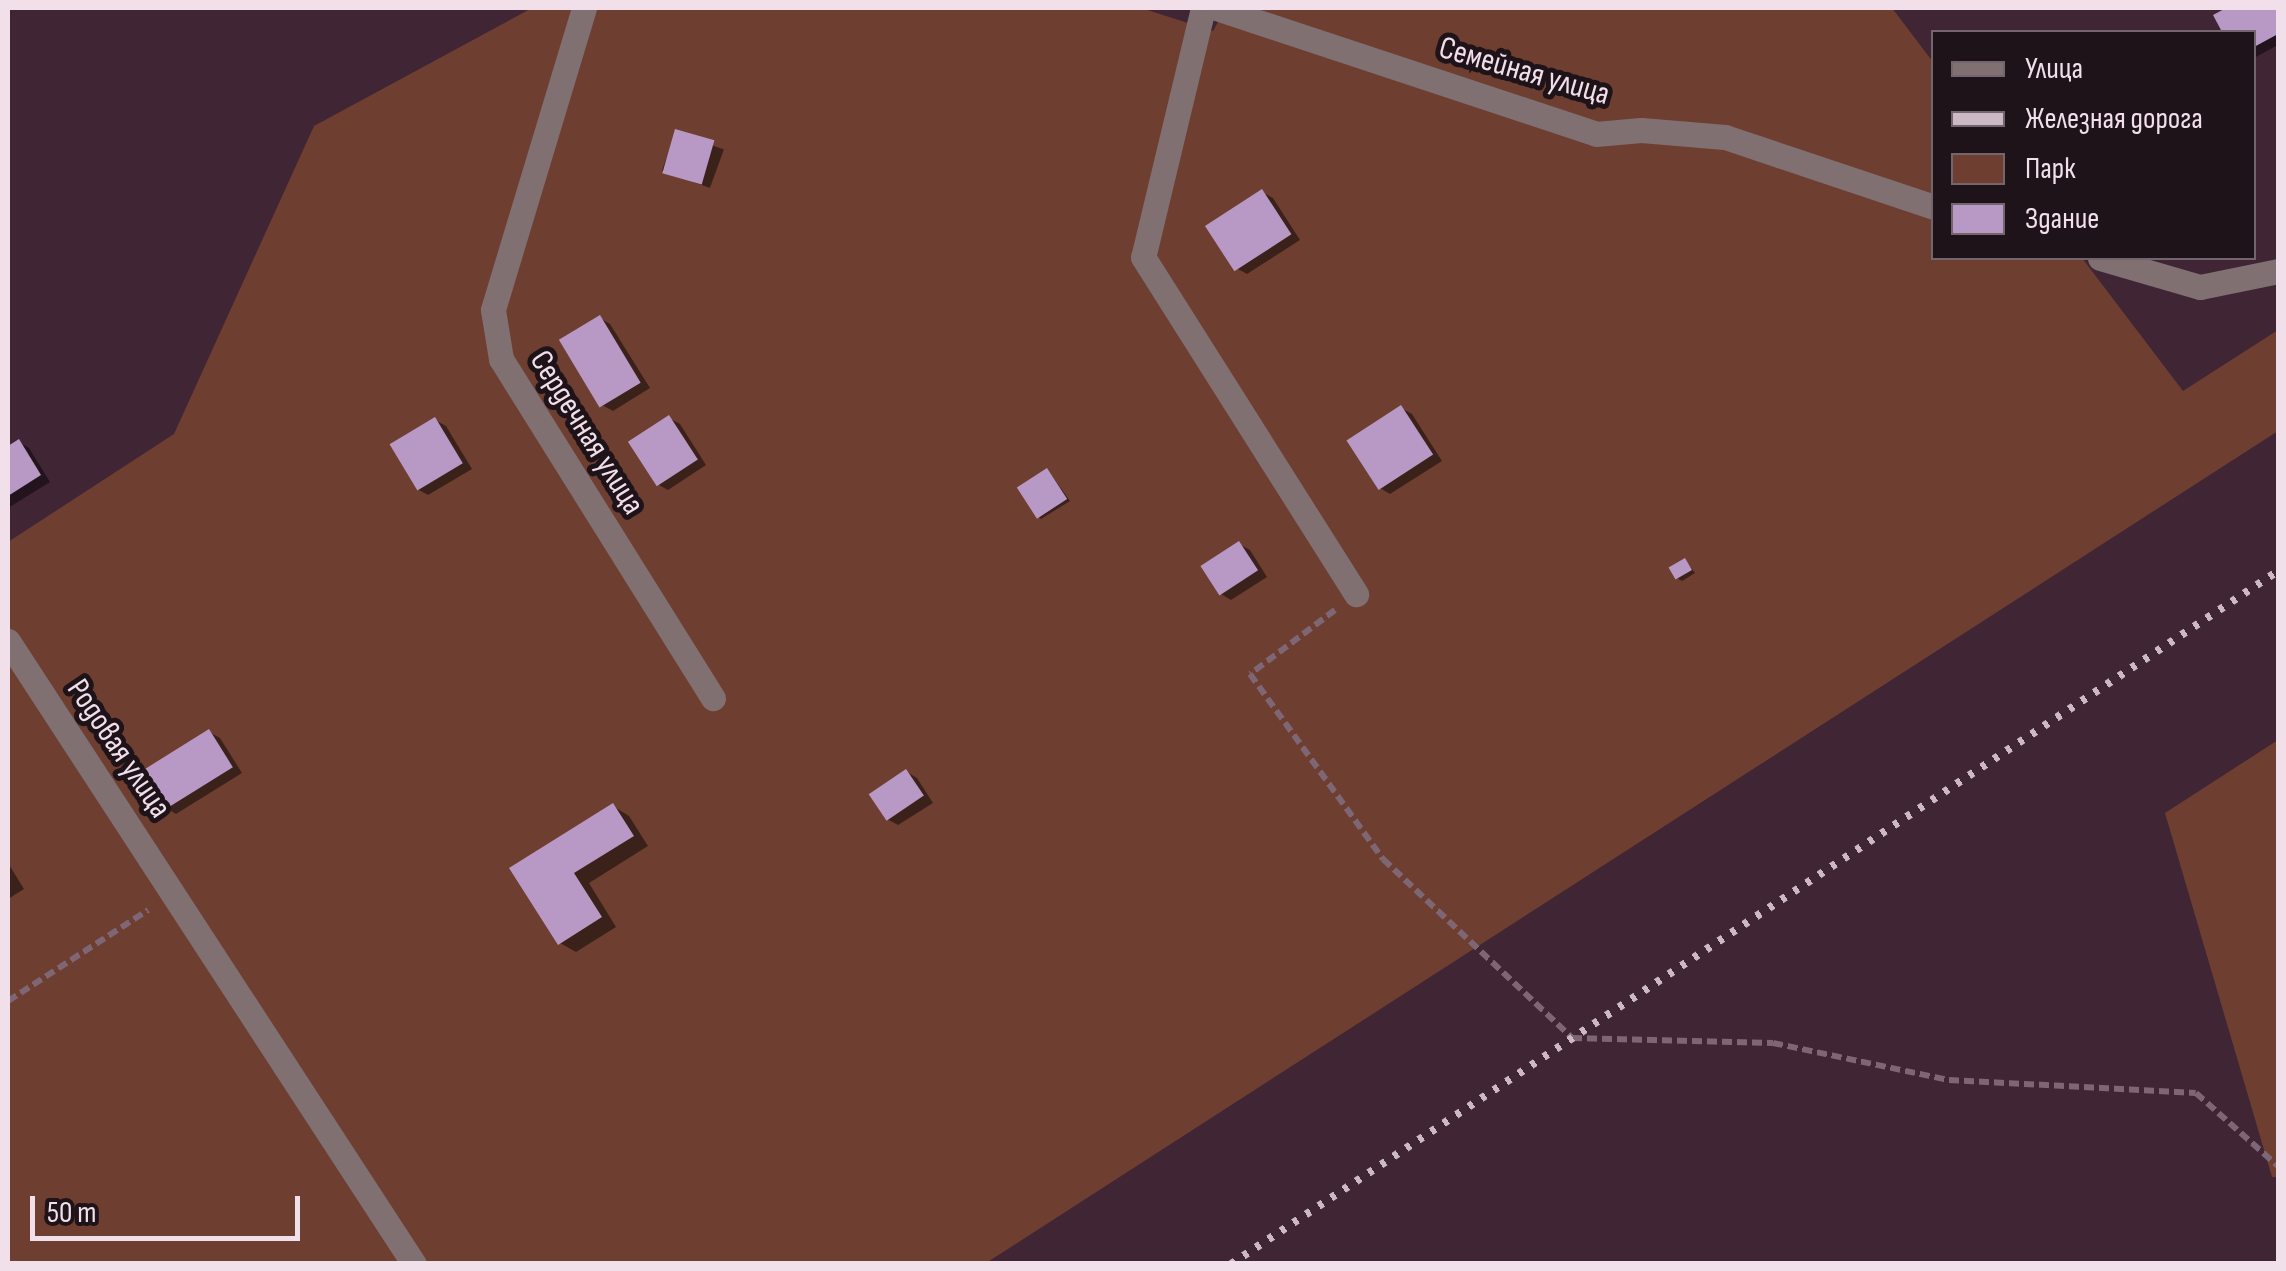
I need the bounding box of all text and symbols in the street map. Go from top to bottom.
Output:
street label: Семейная улица [1434,29,1614,115]
legend [1931,30,2256,260]
text: Улица [2025,51,2083,87]
text: Железная дорога [2025,101,2203,137]
text: Парк [2025,151,2076,187]
text: Здание [2025,201,2099,237]
street label: Сердечная улица [520,344,652,522]
street label: Родовая улица [58,672,178,826]
scale bar [35,1176,305,1238]
text: 50 m [47,1195,96,1231]

